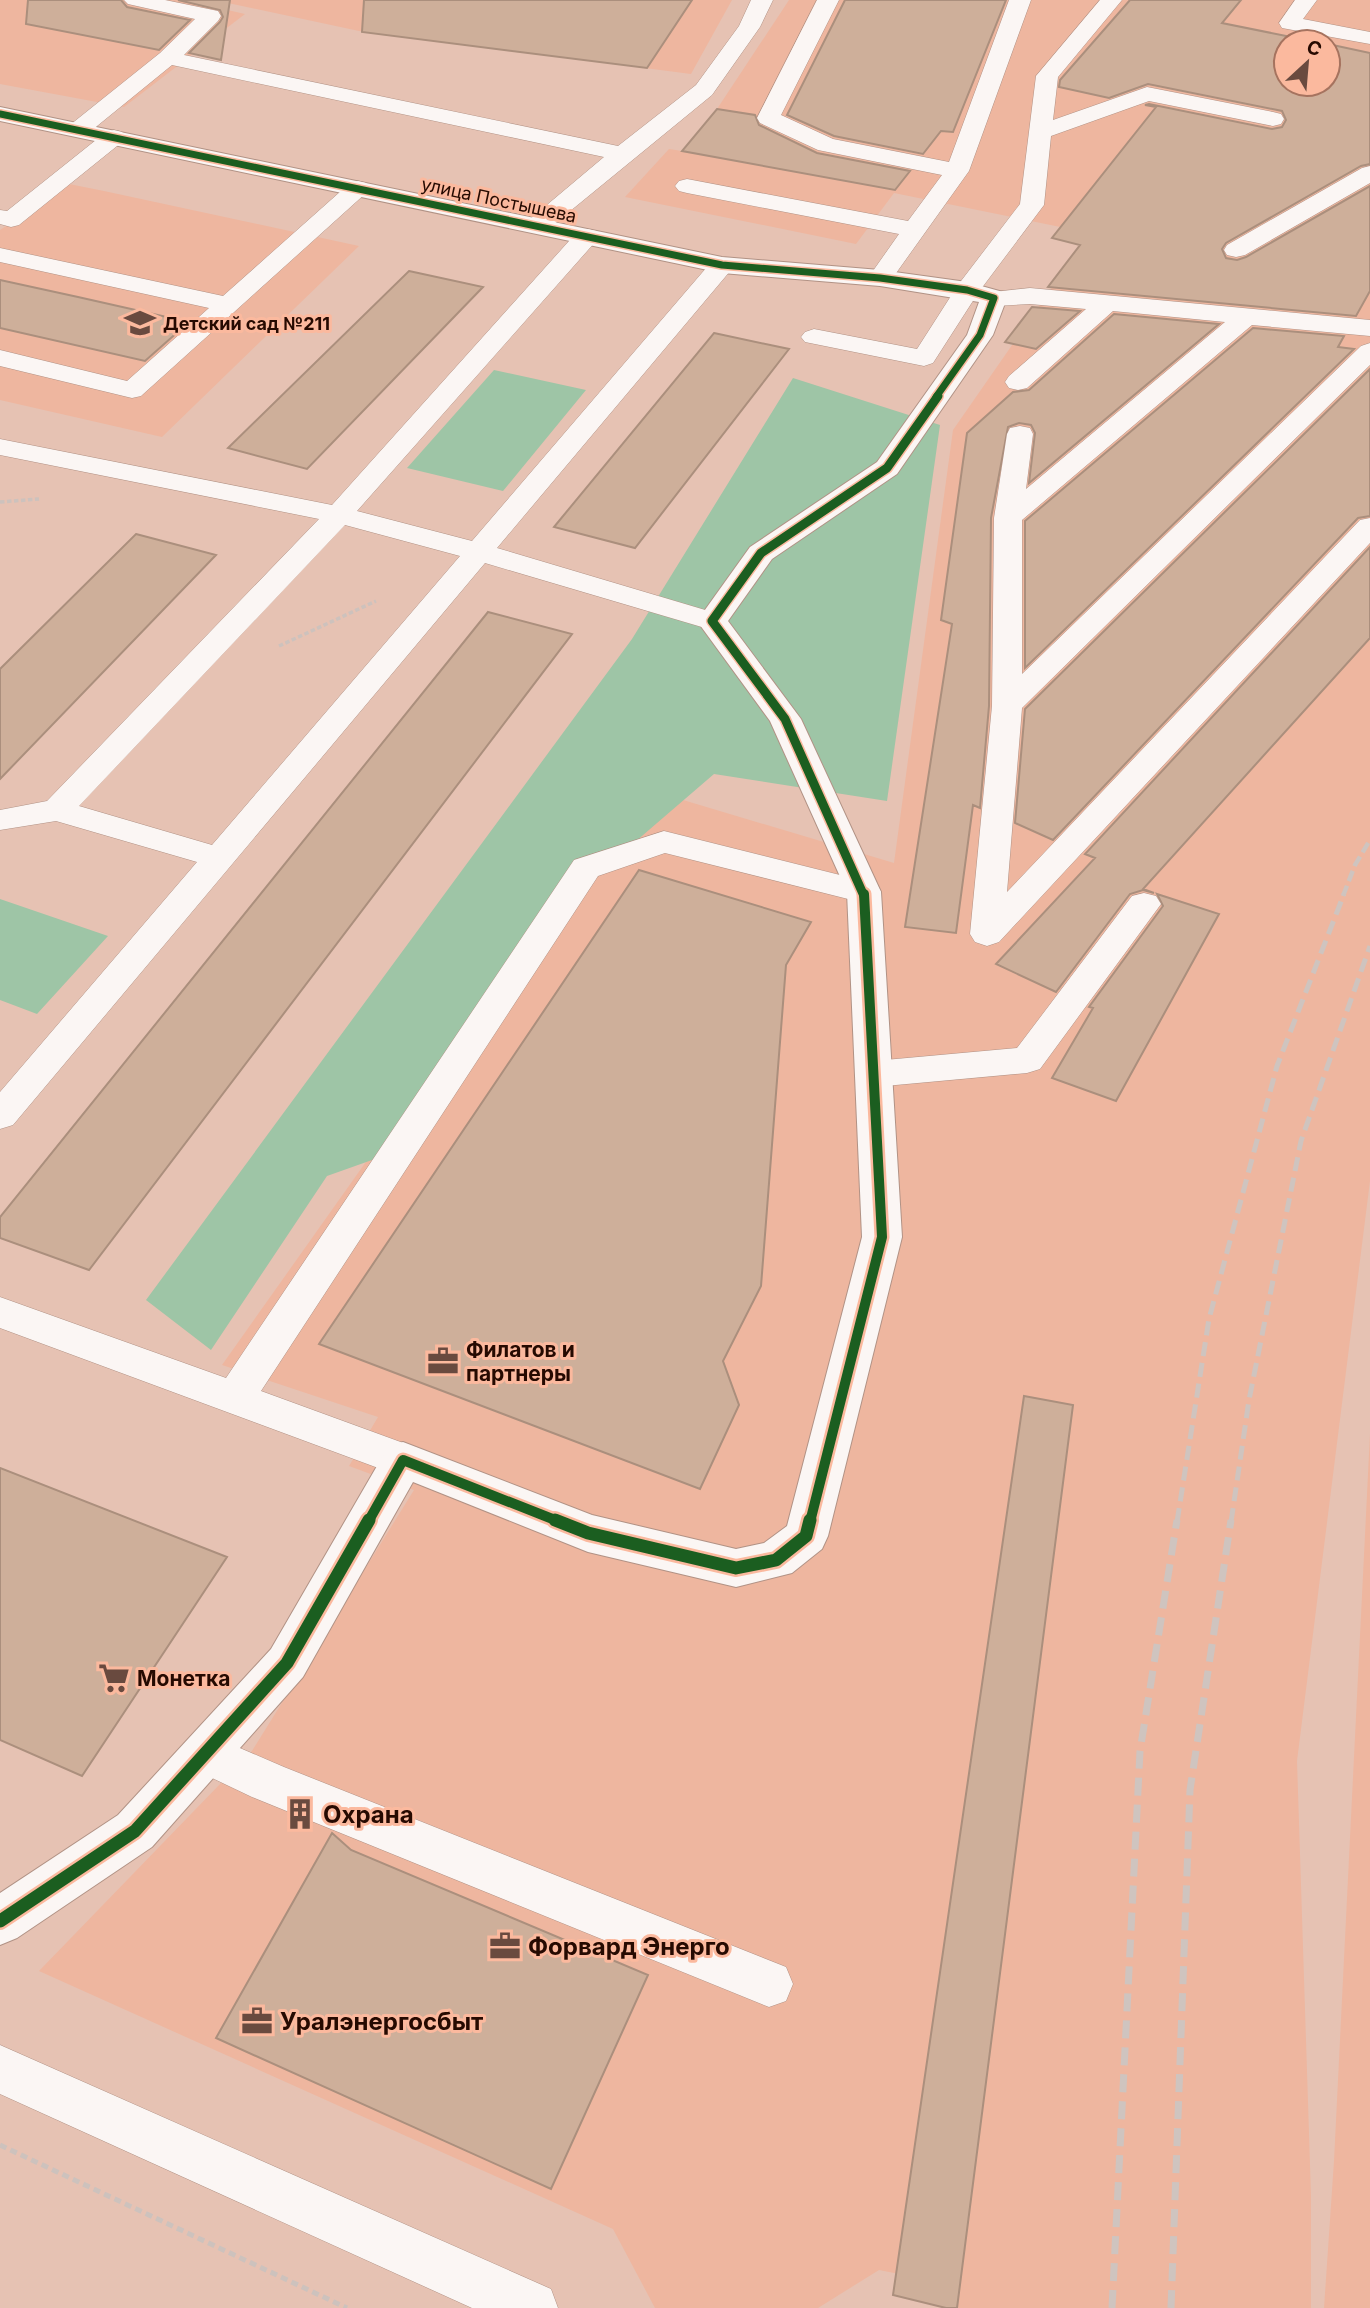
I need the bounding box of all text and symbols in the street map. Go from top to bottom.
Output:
north arrow [1272,28,1342,98]
text: С [1303,35,1326,62]
street label: улица Постышева [419,173,579,227]
school or university icon: Детский сад №211 [123,306,157,340]
place label: Детский сад №211 [163,313,330,334]
place label: Филатов и партнеры [466,1337,575,1386]
office icon: Филатов и партнеры [426,1344,460,1378]
supermarket icon: Монетка [97,1661,131,1695]
place label: Монетка [137,1666,230,1691]
building icon: Охрана [283,1797,317,1831]
place label: Охрана [323,1800,414,1829]
office icon: Форвард Энерго [488,1929,522,1963]
place label: Форвард Энерго [528,1932,730,1961]
office icon: Уралэнергосбыт [240,2004,274,2038]
place label: Уралэнергосбыт [280,2007,483,2036]

